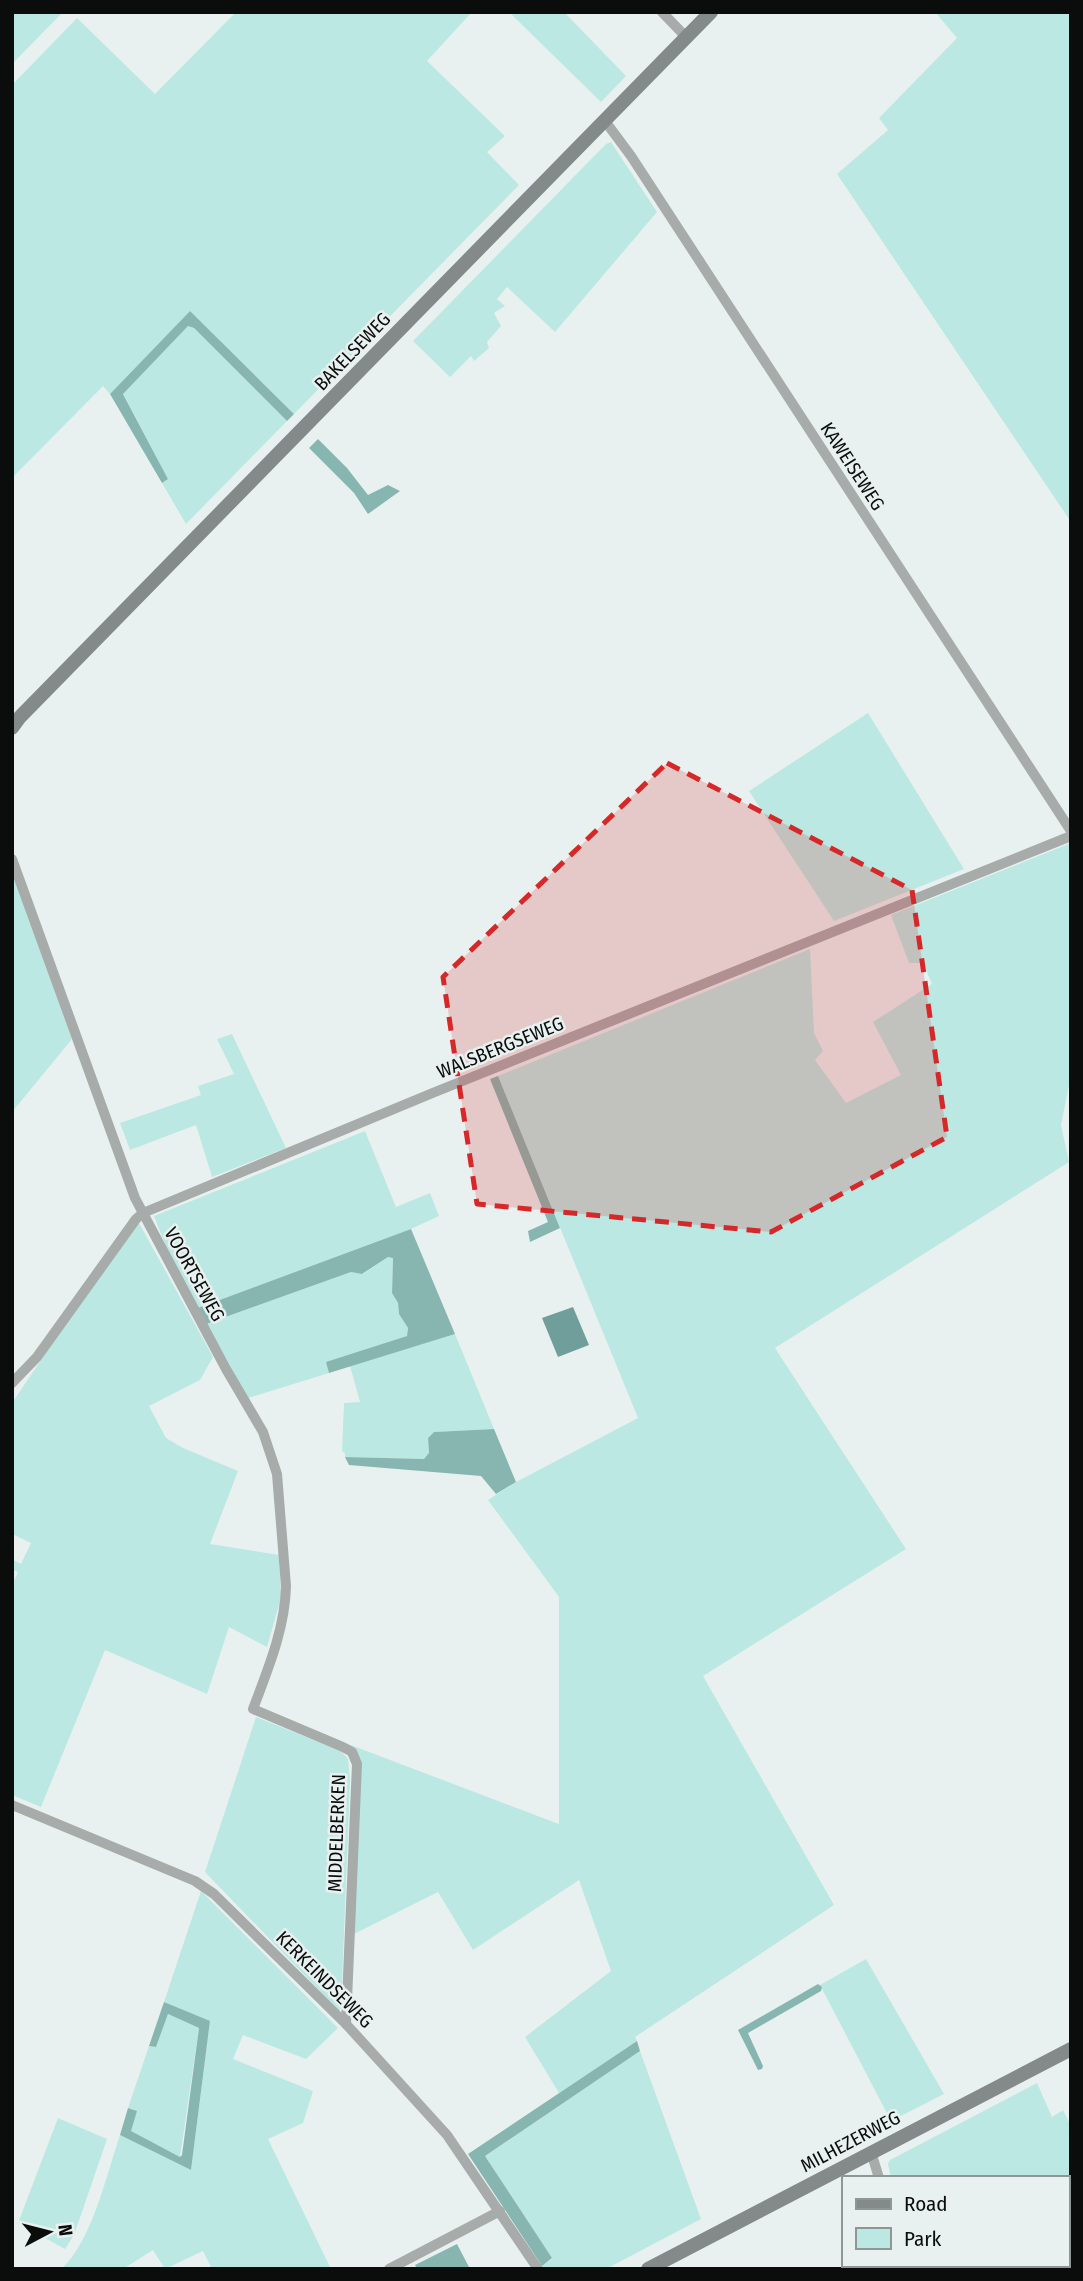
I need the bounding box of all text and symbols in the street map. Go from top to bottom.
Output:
street label: BAKELSEWEG [310,308,395,395]
street label: KAWEISEWEG [816,418,890,515]
street label: WALSBERGSEWEG [434,1012,567,1083]
street label: VOORTSEWEG [159,1223,230,1325]
street label: MIDDELBERKEN [323,1774,350,1892]
street label: KERKEINDSEWEG [271,1926,378,2033]
street label: MILHEZERWEG [797,2106,904,2177]
legend [842,2176,1069,2267]
text: Road [904,2191,948,2217]
north arrow [14,2197,84,2267]
text: N [53,2223,77,2237]
text: Park [904,2226,942,2252]

